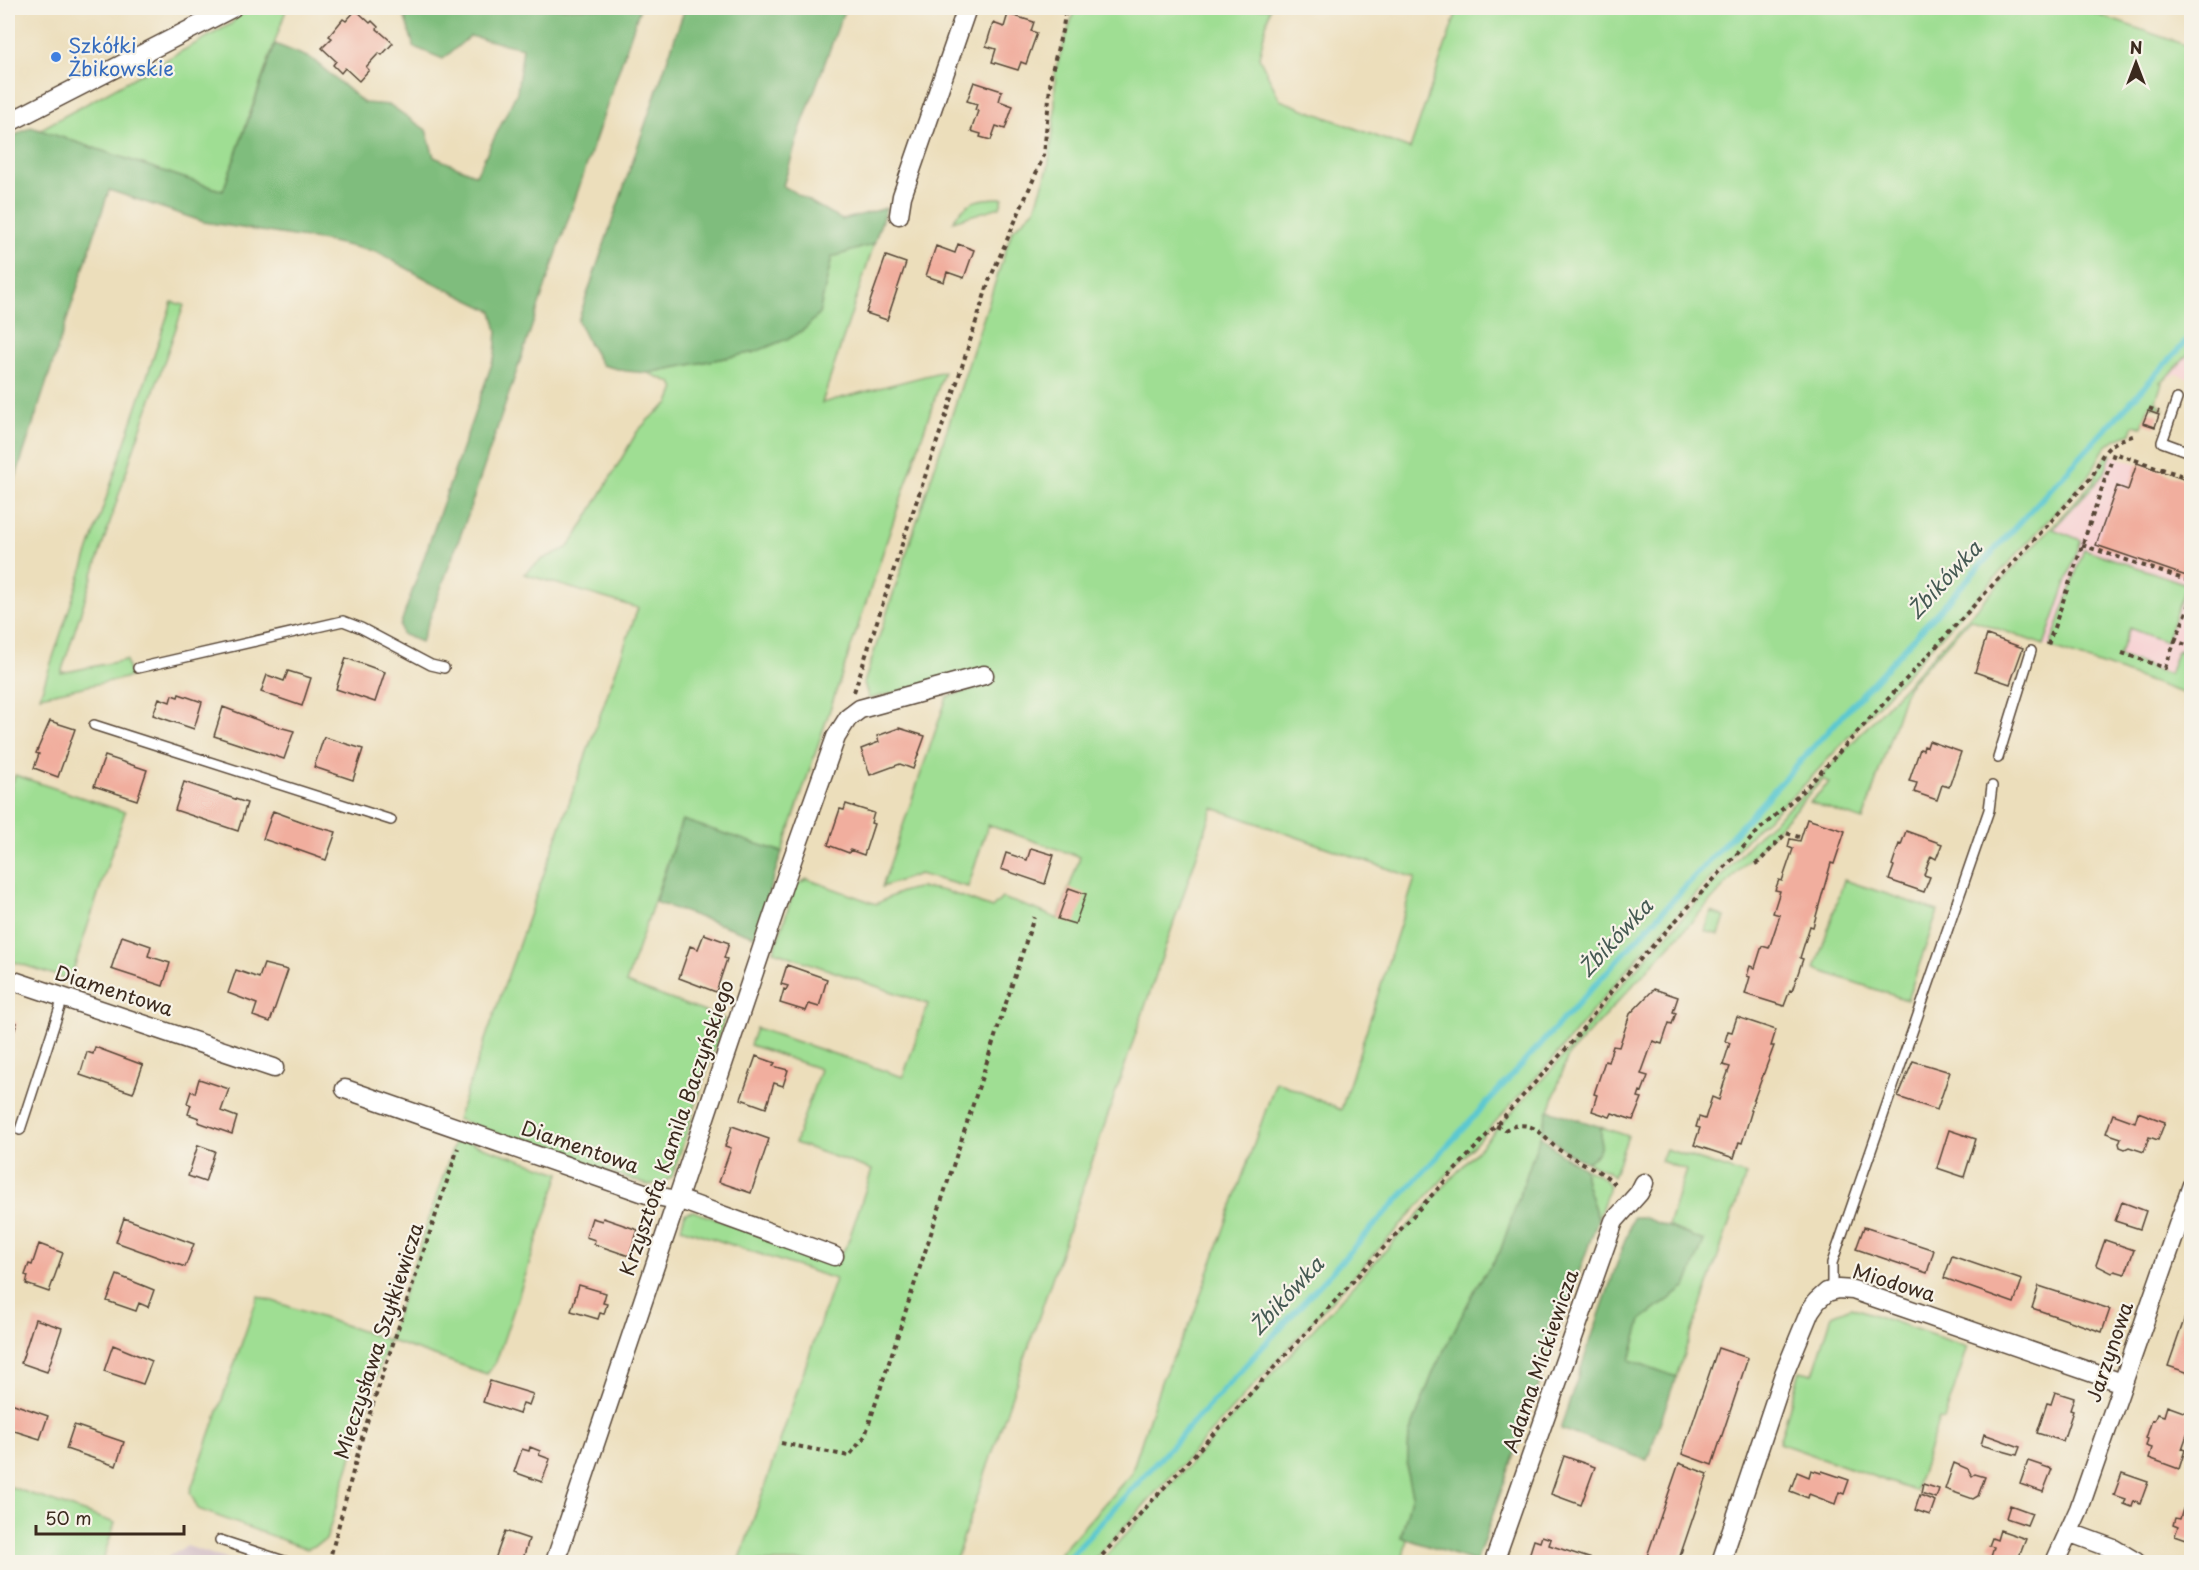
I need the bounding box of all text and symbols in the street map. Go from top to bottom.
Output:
place label: Szkółki Żbikowskie [68,30,174,83]
north arrow [2106,33,2166,93]
text: N [2130,35,2142,59]
marker: Szkółki Żbikowskie [49,50,63,64]
water label: Żbikówka [1899,532,1989,625]
water label: Żbikówka [1570,890,1660,983]
street label: Diamentowa [51,957,178,1023]
street label: Krzysztofa Kamila Baczyńskiego [611,976,741,1280]
street label: Diamentowa [517,1112,644,1180]
street label: Mieczysława Szyłkiewicza [326,1218,431,1463]
water label: Żbikówka [1241,1248,1331,1341]
street label: Miodowa [1849,1255,1940,1309]
street label: Adama Mickiewicza [1495,1265,1586,1456]
street label: Jarzynowa [2078,1297,2140,1406]
scale bar [36,1498,184,1536]
text: 50 m [45,1504,92,1531]

